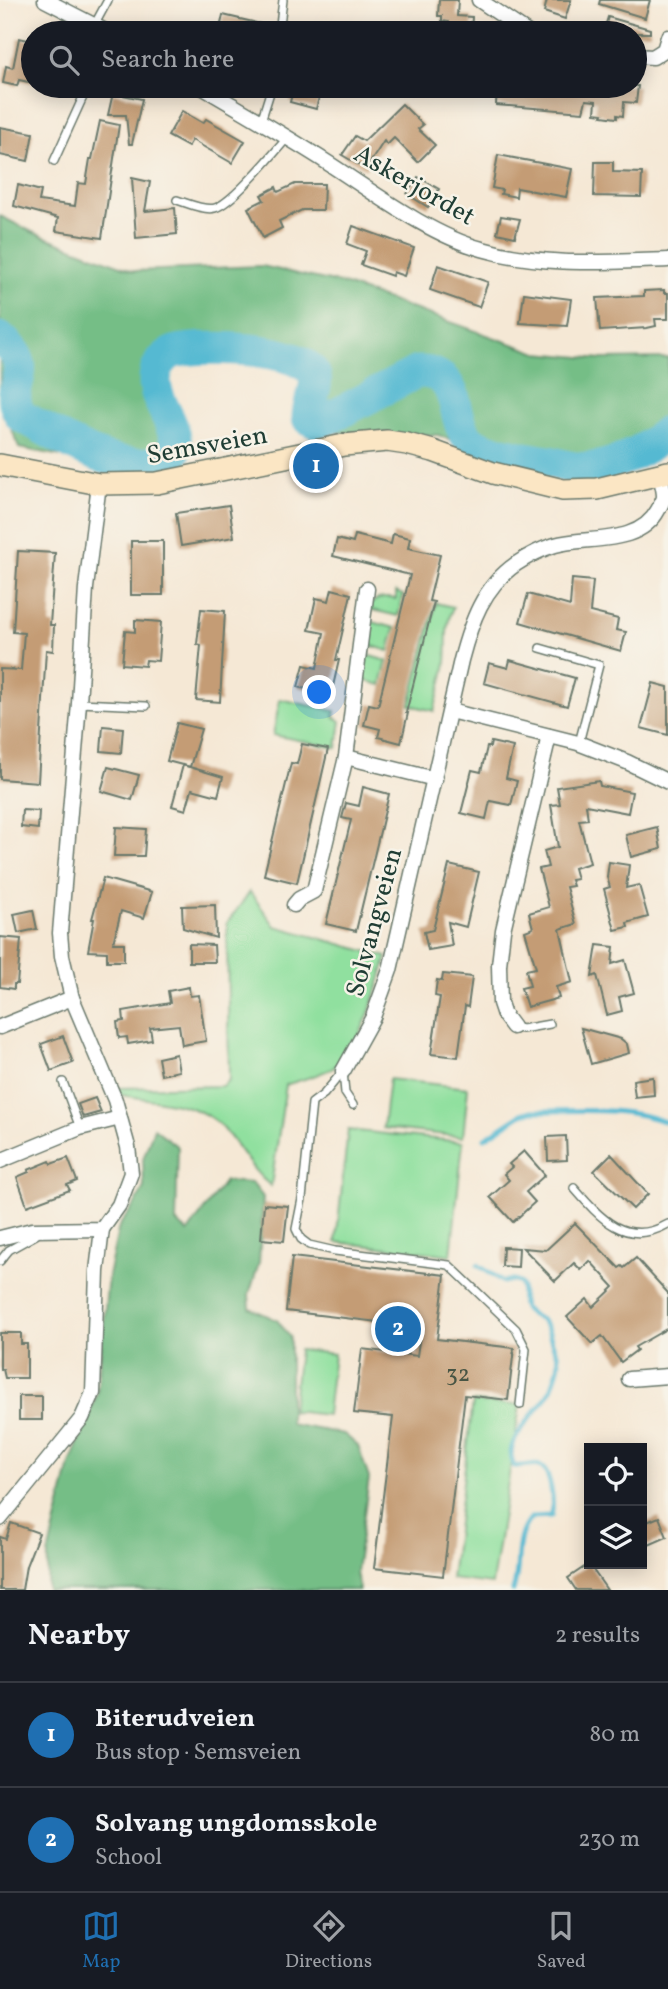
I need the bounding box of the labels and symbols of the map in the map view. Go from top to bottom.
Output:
street label: Askerjordet [347,136,481,235]
street label: Semsveien [144,418,270,474]
pin: 1 [293,440,339,492]
your location [302,675,336,709]
street label: Solvangveien [338,844,412,1001]
pin: 2 [375,1303,421,1355]
house number: 32 [446,1359,470,1391]

